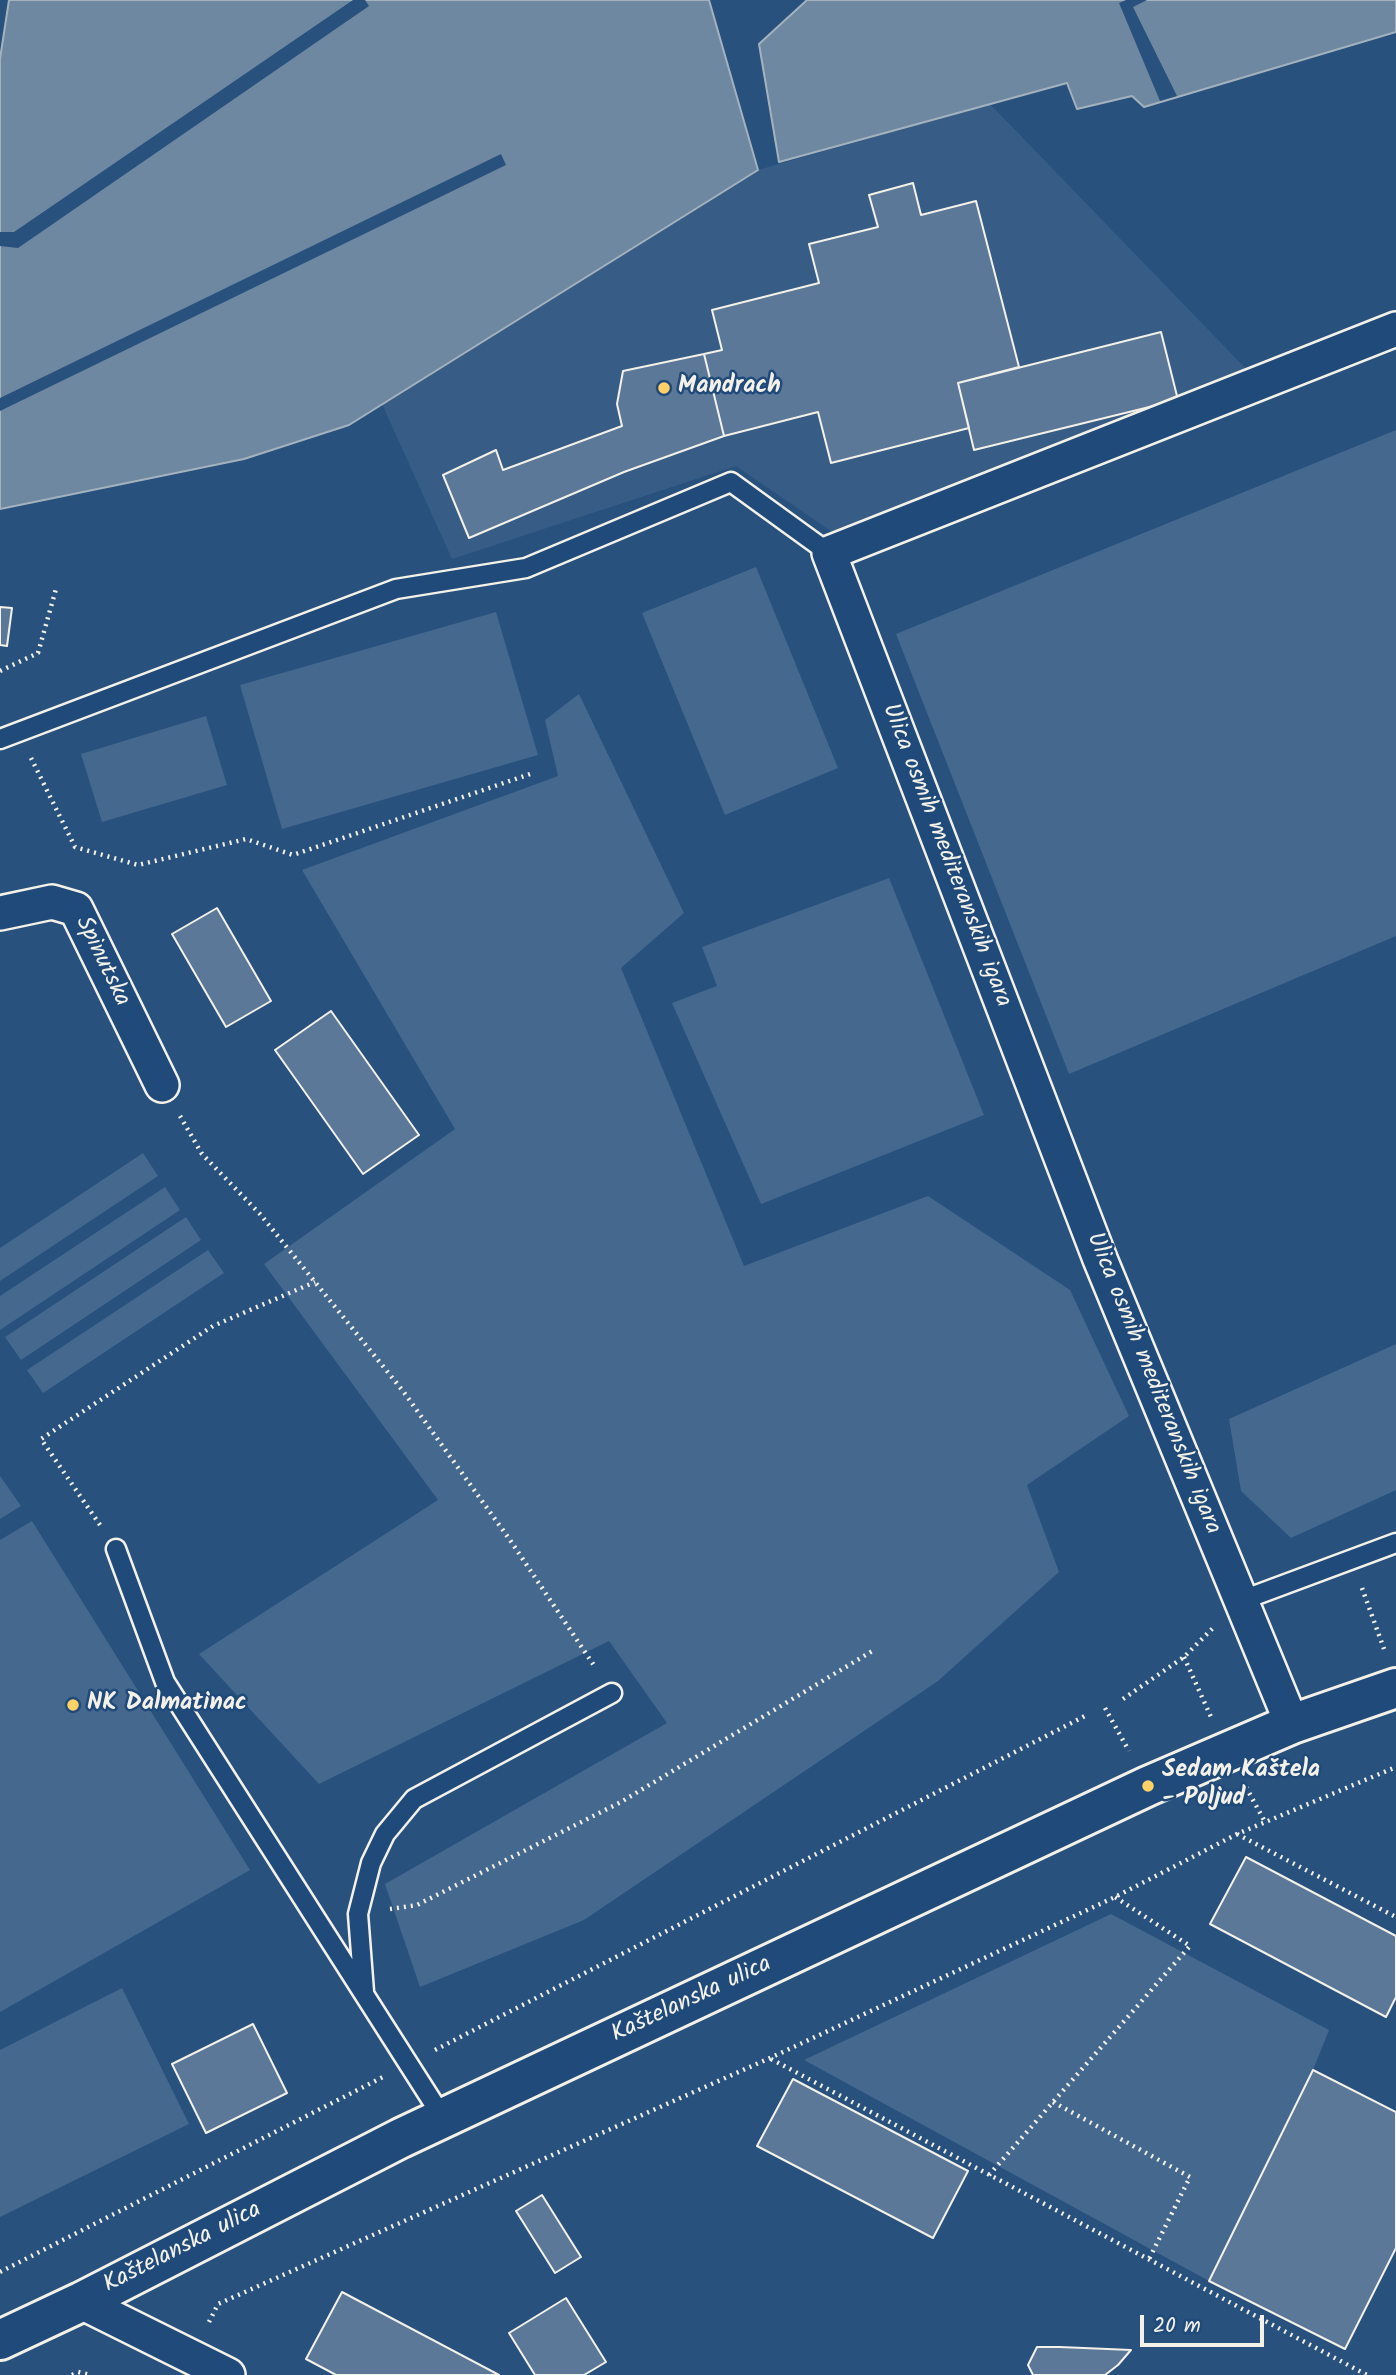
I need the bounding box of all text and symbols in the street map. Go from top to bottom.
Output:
place label: Mandrach [678,374,781,402]
marker: Mandrach [656,380,672,396]
street label: Ulica osmih mediteranskih igara [874,700,1016,1012]
street label: Spinutska [67,912,135,1012]
street label: Ulica osmih mediteranskih igara [1078,1229,1226,1539]
place label: NK Dalmatinac [87,1691,247,1719]
marker: NK Dalmatinac [65,1697,81,1713]
place label: Sedam Kaštela - Poljud [1162,1758,1320,1814]
marker: Sedam Kaštela - Poljud [1140,1778,1156,1794]
street label: Kaštelanska ulica [607,1951,777,2051]
street label: Kaštelanska ulica [99,2197,267,2301]
scale bar [1144,2302,1268,2346]
text: 20 m [1153,2310,1201,2343]

